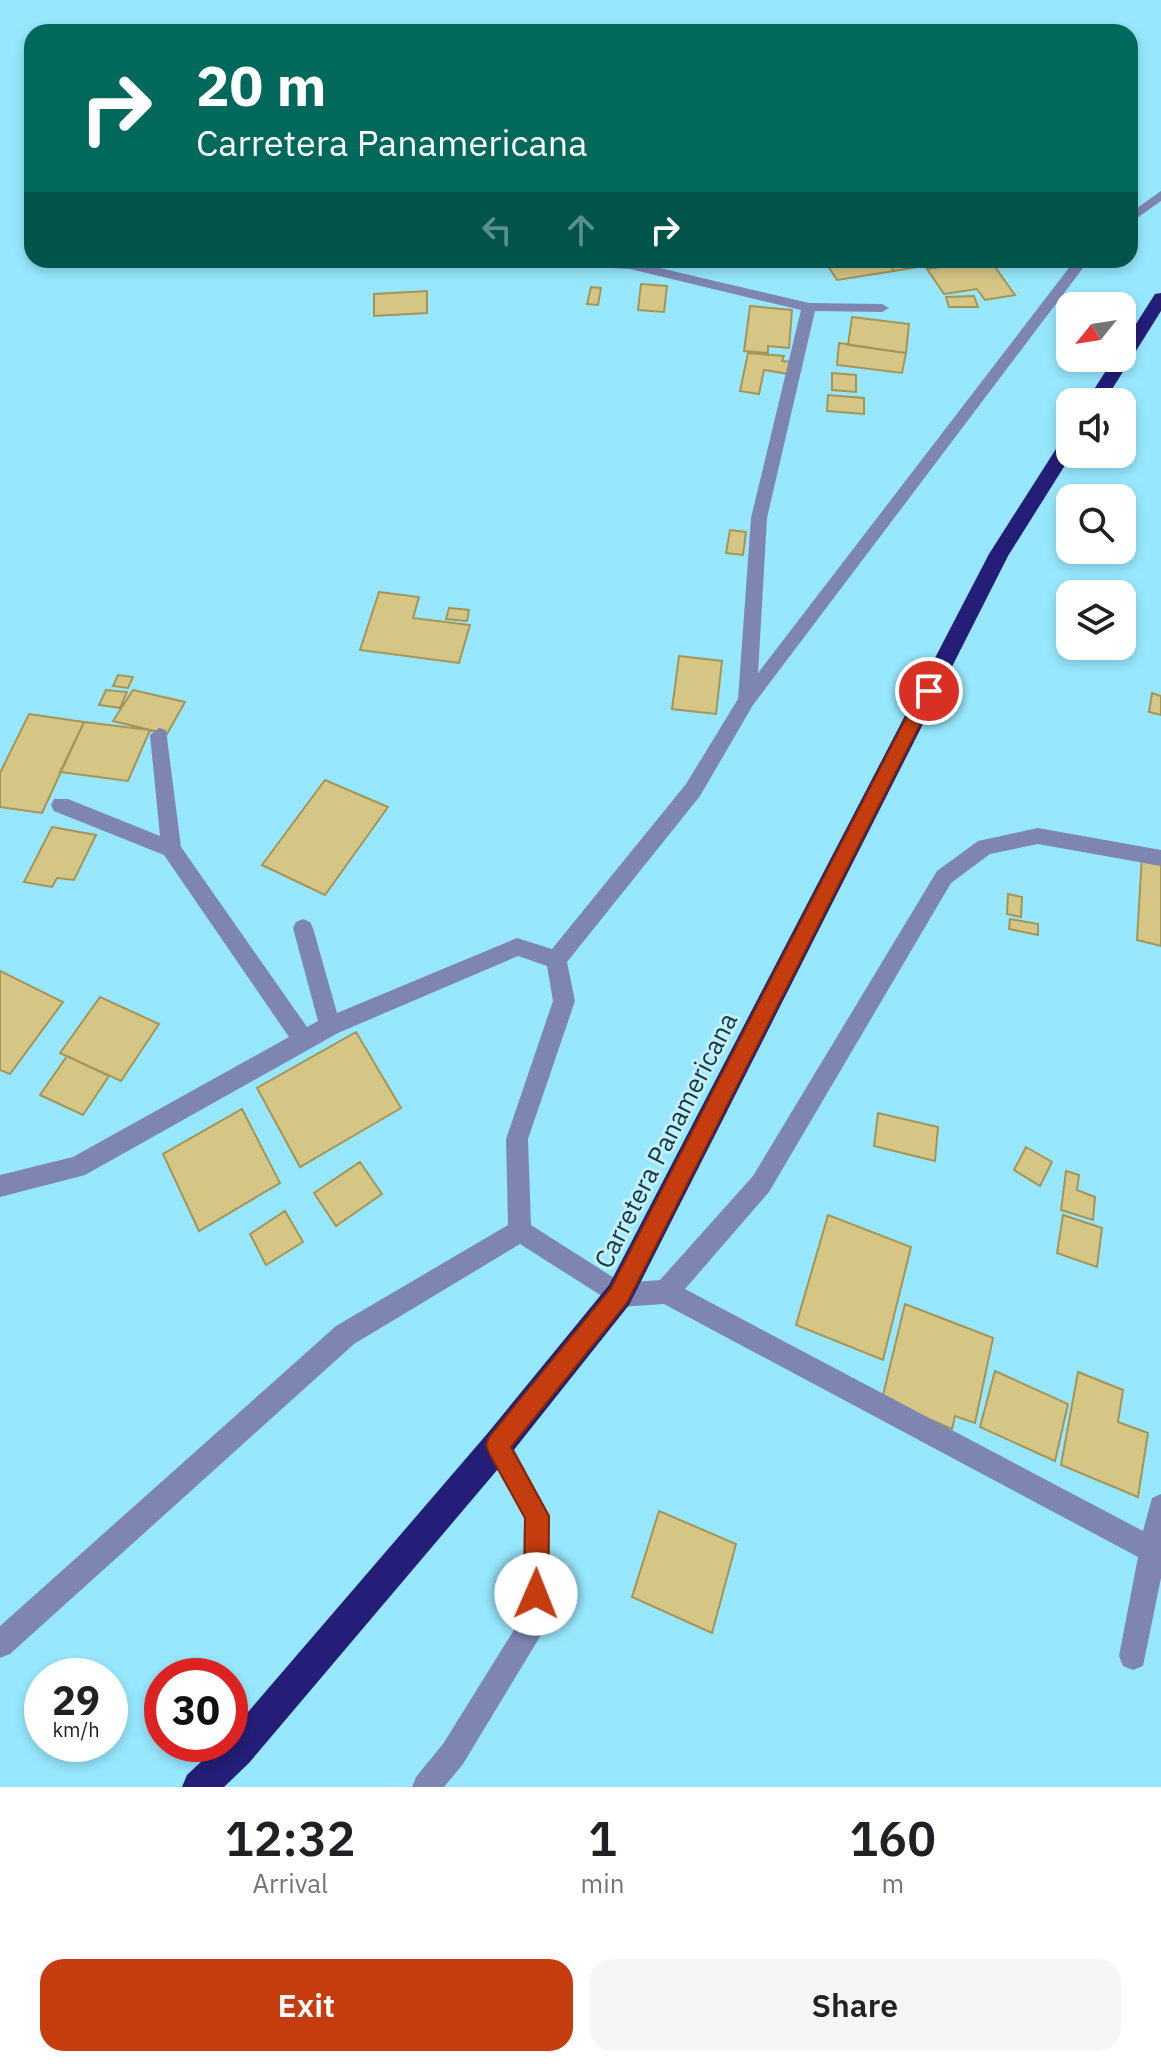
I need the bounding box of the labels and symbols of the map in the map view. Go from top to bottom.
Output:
north arrow [1056,292,1136,372]
pin [895,657,963,725]
street label: Carretera Panamericana [586,1006,744,1274]
position arrow [494,1552,578,1636]
speed limit sign: 30 [144,1658,248,1762]

